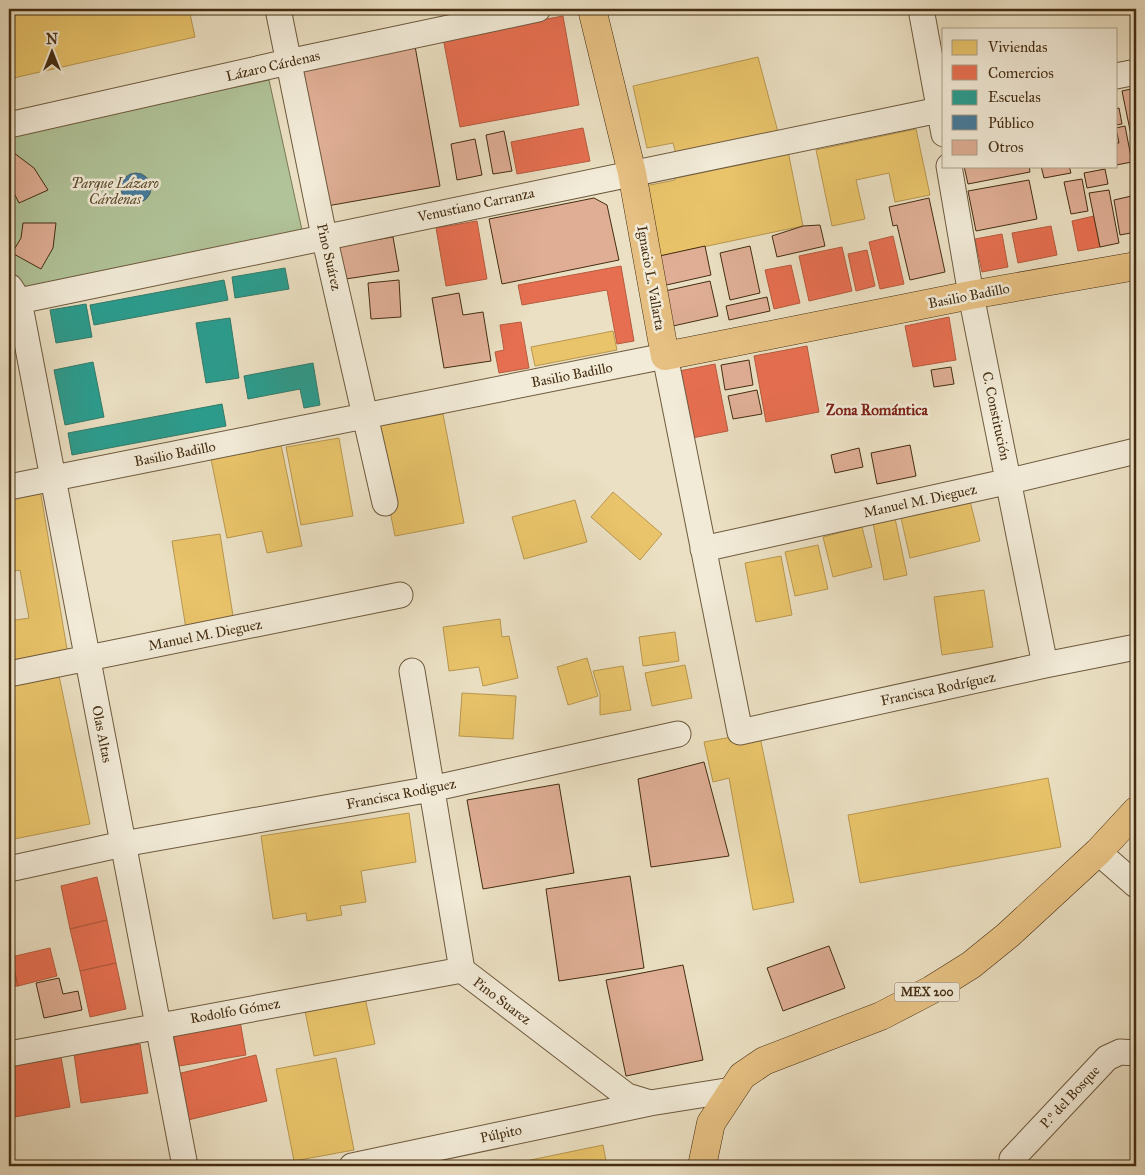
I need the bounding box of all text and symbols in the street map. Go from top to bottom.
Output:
north arrow [28,28,78,78]
legend [942,28,1118,168]
text: N [46,31,58,48]
text: Viviendas [987,38,1047,56]
street label: Lázaro Cárdenas [224,47,322,85]
text: Comercios [988,64,1054,82]
text: Escuelas [988,88,1041,106]
text: Público [988,114,1034,132]
text: Otros [988,138,1023,156]
park label: Parque Lázaro Cárdenas [71,175,159,208]
street label: Venustiano Carranza [415,184,536,226]
street label: Pino Suárez [313,222,345,293]
street label: Ignacio L. Vallarta [633,224,669,332]
street label: Basilio Badillo [927,280,1011,312]
street label: Basilio Badillo [530,359,614,391]
street label: C. Constitución [978,370,1014,462]
district label: Zona Romántica [826,401,929,419]
street label: Basilio Badillo [133,438,217,470]
street label: Manuel M. Dieguez [862,481,979,521]
street label: Manuel M. Dieguez [147,616,264,654]
street label: Francisca Rodríguez [879,668,997,709]
street label: Olas Altas [88,704,116,764]
street label: Francisca Rodiguez [345,775,458,813]
street label: Pino Suarez [470,974,535,1029]
road number: MEX 200 [894,982,960,1002]
street label: Rodolfo Gómez [189,995,282,1027]
street label: P.º del Bosque [1037,1062,1104,1133]
street label: Púlpito [479,1121,523,1147]

